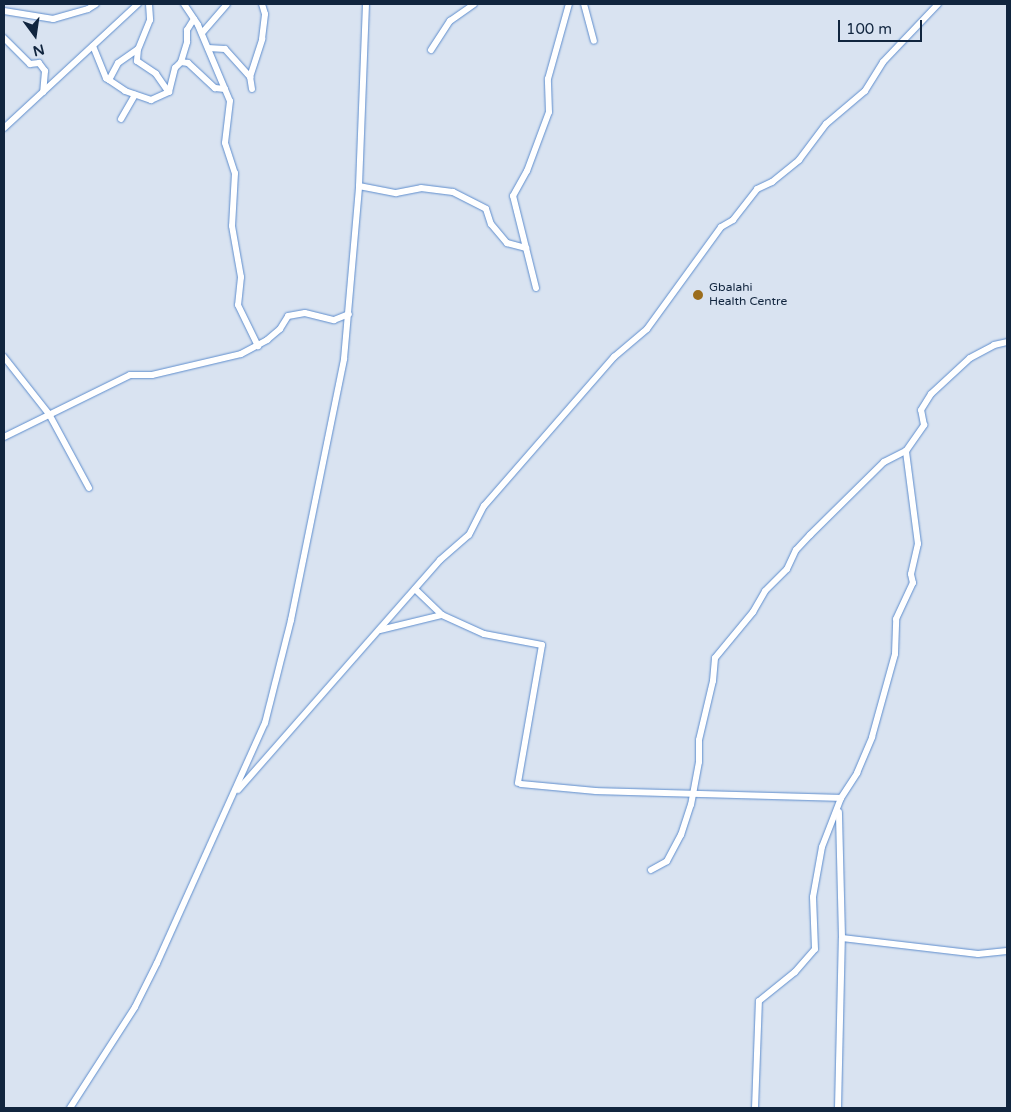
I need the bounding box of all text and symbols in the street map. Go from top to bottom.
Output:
north arrow [10,10,60,60]
scale bar [841,10,925,42]
text: 100 m [846,20,892,38]
text: N [31,40,46,60]
place label: Gbalahi Health Centre [709,281,787,309]
marker: Gbalahi Health Centre [691,288,705,302]

